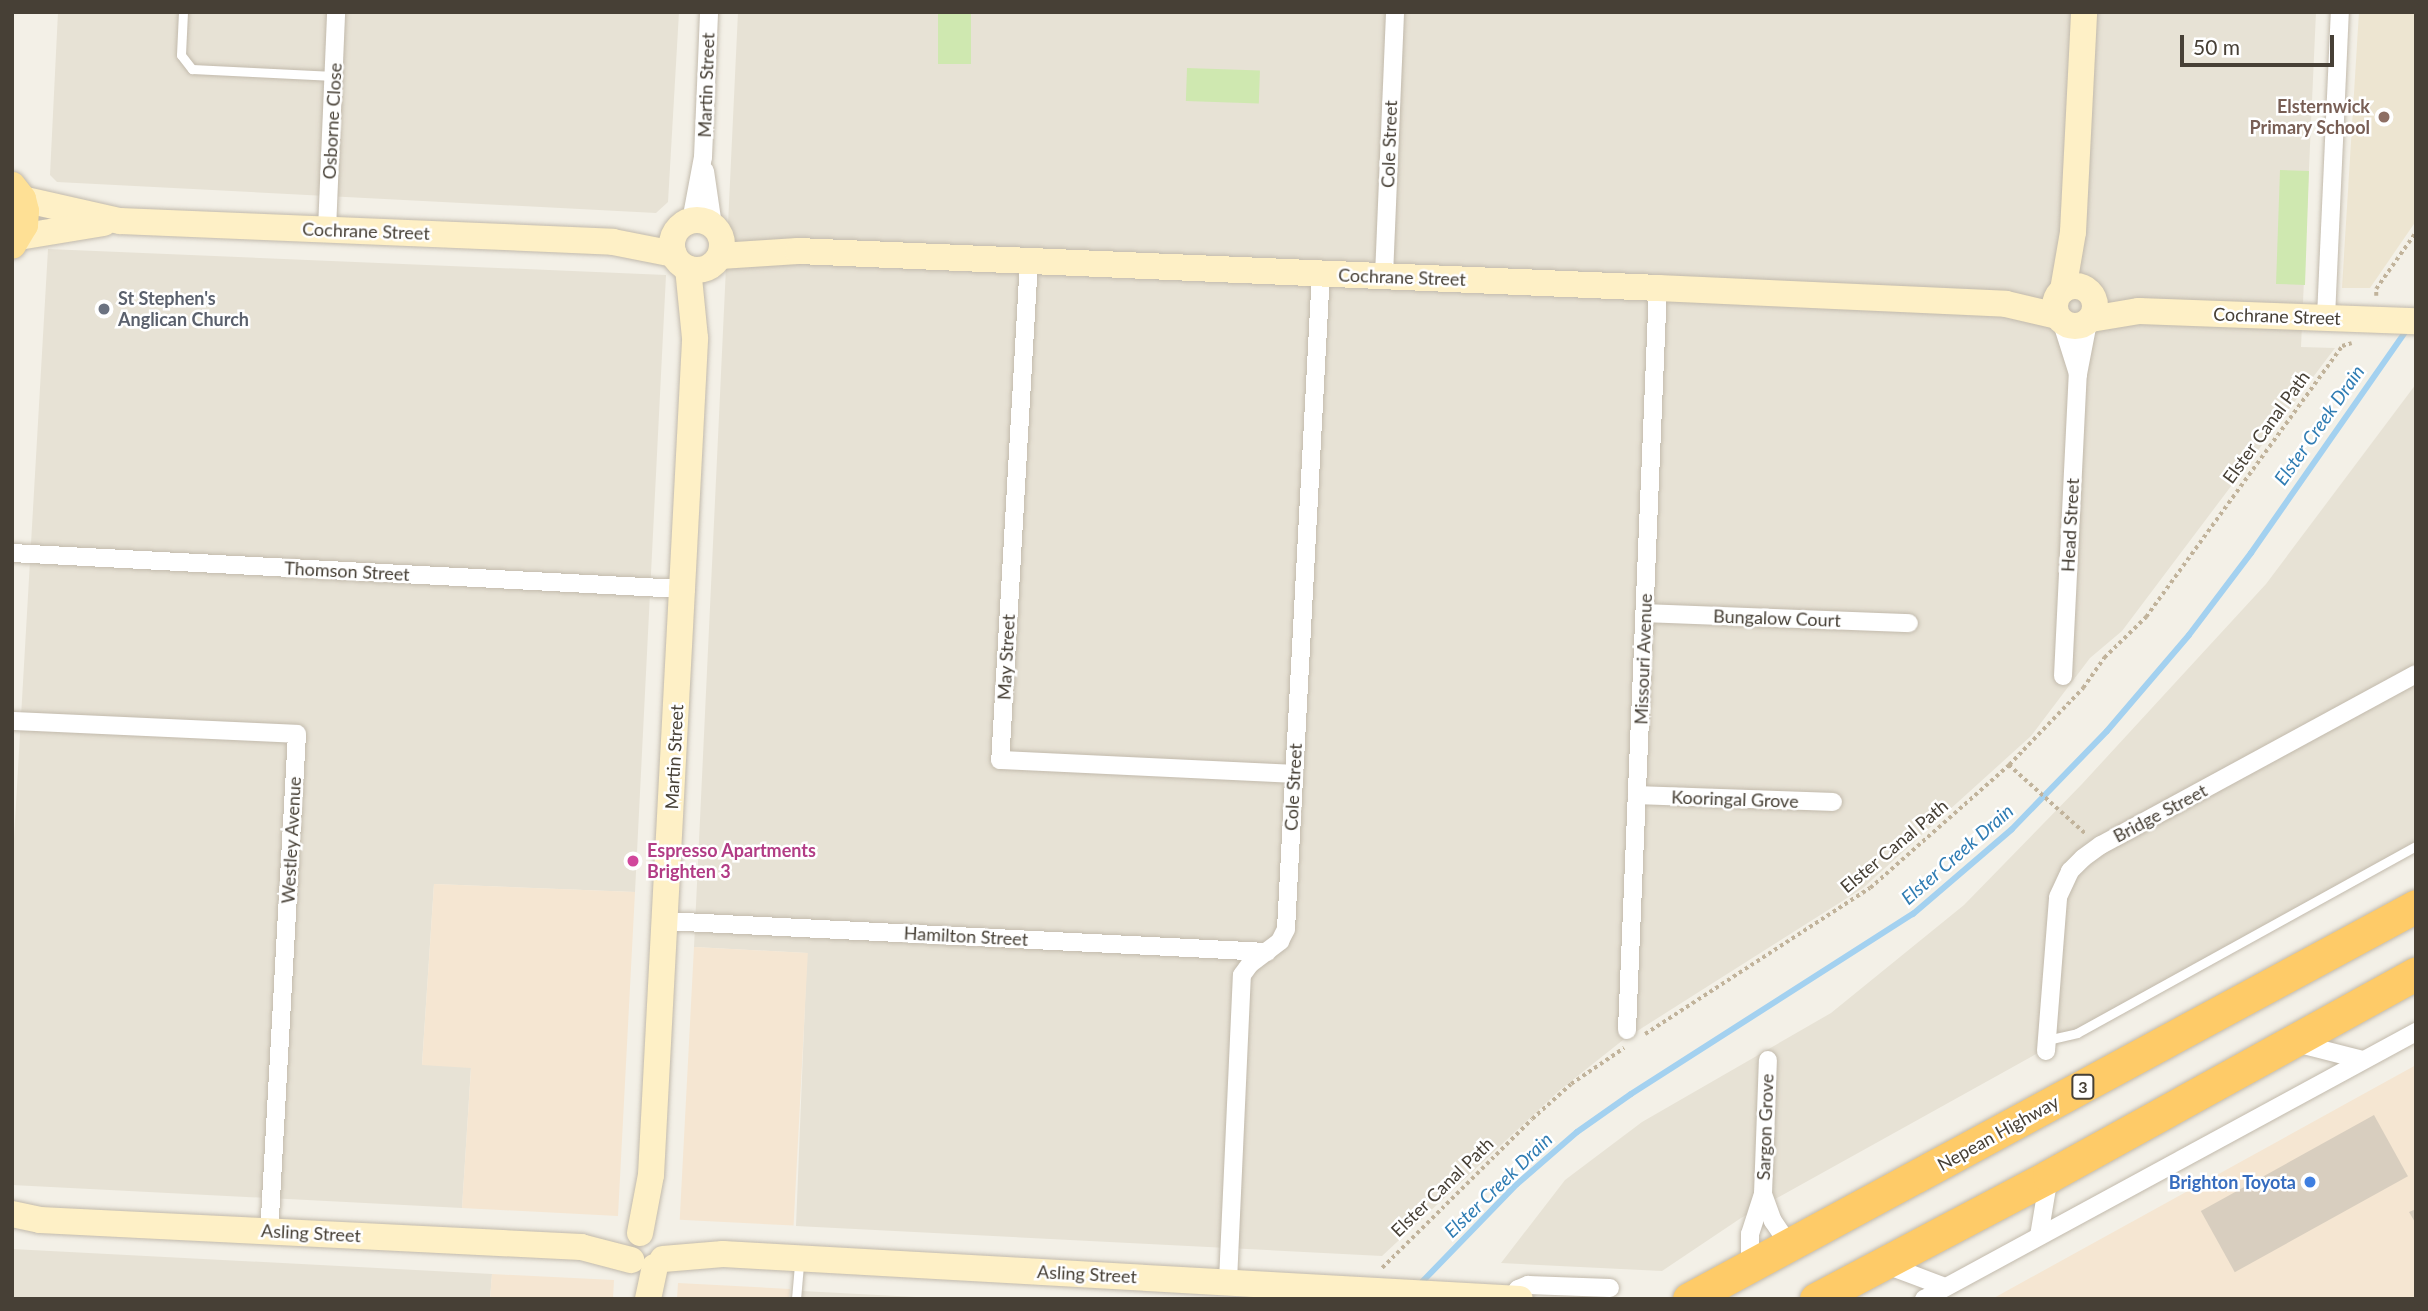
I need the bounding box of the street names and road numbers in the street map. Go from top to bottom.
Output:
street label: Martin Street [693,32,719,138]
street label: Osborne Close [318,62,346,180]
street label: Cole Street [1377,100,1401,188]
street label: Cochrane Street [302,218,430,244]
street label: Cochrane Street [1338,264,1466,290]
street label: Cochrane Street [2213,303,2341,329]
street label: Elster Canal Path [2218,366,2314,488]
street label: Head Street [2057,478,2083,572]
street label: Thomson Street [284,557,410,585]
street label: Missouri Avenue [1630,593,1656,725]
street label: Bungalow Court [1713,605,1841,631]
street label: May Street [993,613,1019,701]
street label: Martin Street [660,704,688,810]
street label: Cole Street [1280,743,1306,831]
street label: Westley Avenue [277,775,305,905]
street label: Bridge Street [2109,779,2211,847]
street label: Kooringal Grove [1671,786,1799,812]
street label: Elster Canal Path [1836,795,1952,897]
street label: Hamilton Street [903,922,1029,950]
street label: Sargon Grove [1752,1073,1778,1181]
road number: 3 [2071,1074,2095,1100]
street label: Nepean Highway [1934,1091,2062,1175]
street label: Elster Canal Path [1386,1133,1498,1241]
street label: Asling Street [261,1220,361,1246]
street label: Asling Street [1037,1261,1137,1287]

